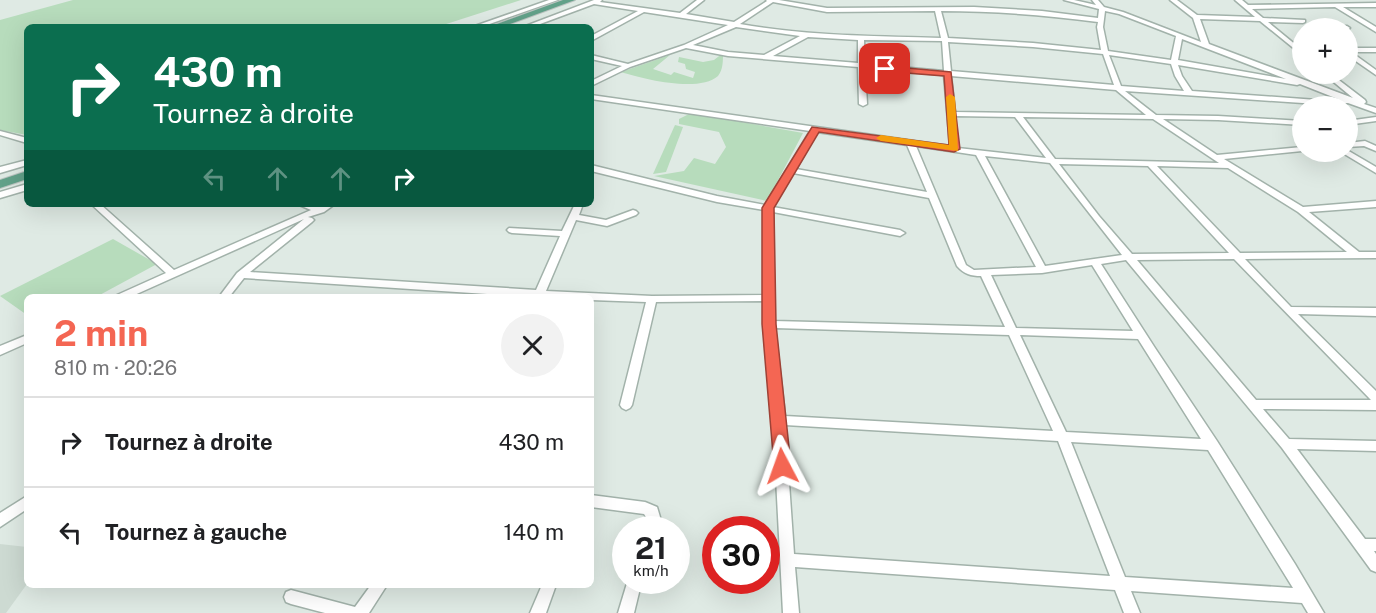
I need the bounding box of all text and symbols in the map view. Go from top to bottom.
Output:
map controls [1292,18,1358,162]
button: + [1292,18,1358,84]
pin [859,43,910,94]
text: 430 m [153,47,283,96]
icon: right [54,48,132,126]
icon: arrive [868,52,901,85]
button: − [1292,96,1358,162]
text: Tournez à droite [153,97,354,129]
icon: left [198,162,231,195]
icon: ahead [261,162,294,195]
icon: ahead [324,162,357,195]
icon: right [387,162,420,195]
text: 2 min [54,312,148,354]
button: close [501,314,564,377]
text: 810 m · 20:26 [54,356,177,380]
icon: right [54,426,87,459]
text: Tournez à droite [105,429,273,455]
text: 430 m [499,429,564,455]
position arrow [750,434,814,498]
icon: left [54,516,87,549]
speed limit sign: 30 [702,516,780,594]
text: Tournez à gauche [105,519,287,545]
text: 140 m [503,519,564,545]
text: 21 [635,530,667,566]
text: km/h [633,562,669,579]

